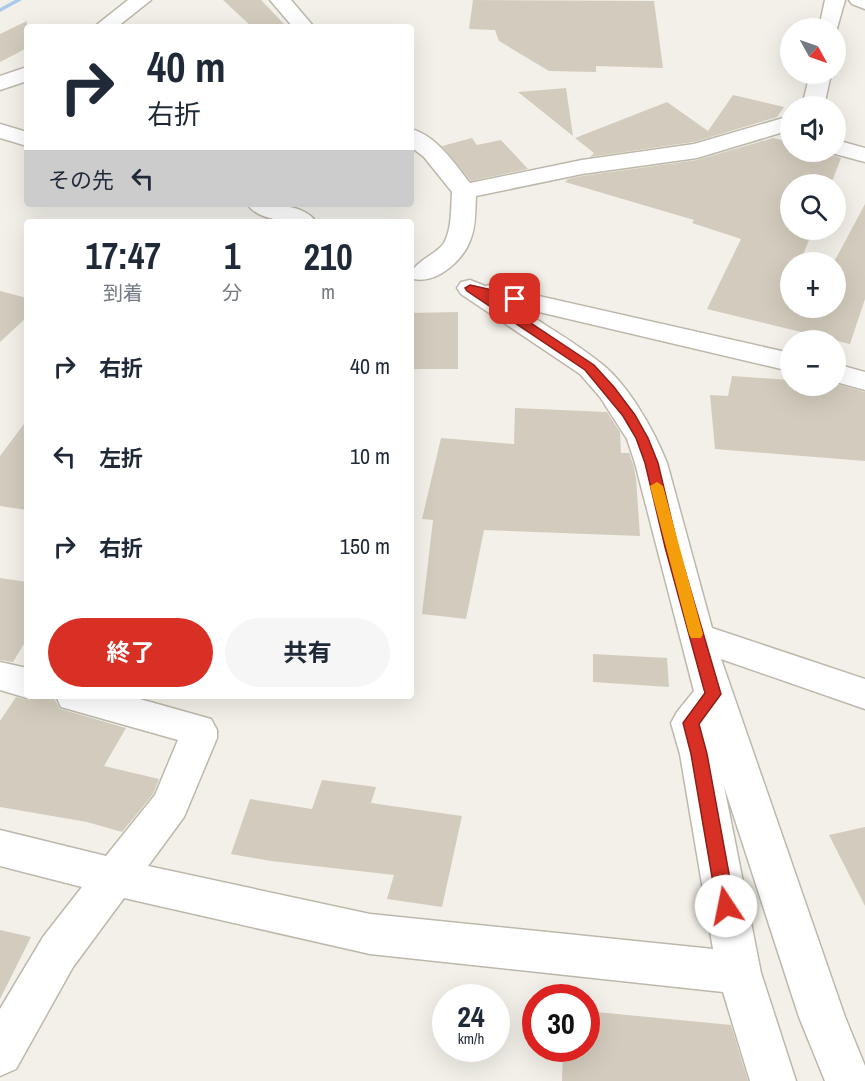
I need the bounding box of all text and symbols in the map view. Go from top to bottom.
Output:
north arrow [780,18,846,84]
map controls [780,18,846,396]
text: 40 m [147,39,226,95]
icon: right [48,48,126,126]
text: 右折 [147,96,201,132]
button: sound [780,96,846,162]
icon: left [126,162,159,195]
text: その先 [48,165,114,195]
button: search [780,174,846,240]
text: 17:47 [85,232,161,280]
text: 1 [224,232,240,280]
text: 210 [303,233,353,281]
button: + [780,252,846,318]
pin [489,273,540,324]
text: m [321,278,335,305]
text: 到着 [103,279,143,306]
text: 分 [222,279,242,306]
icon: arrive [498,282,531,315]
button: − [780,330,846,396]
icon: right [48,350,81,383]
text: 40 m [350,351,390,381]
text: 右折 [99,353,143,383]
icon: left [48,440,81,473]
text: 10 m [350,441,390,471]
text: 左折 [99,443,143,473]
icon: right [48,530,81,563]
text: 150 m [340,531,390,561]
text: 右折 [99,533,143,563]
button: 終了 [48,618,213,687]
button: 共有 [225,618,390,687]
position arrow [694,874,758,938]
speed limit sign: 30 [522,984,600,1062]
text: 24 [457,996,485,1036]
text: km/h [458,1028,484,1049]

